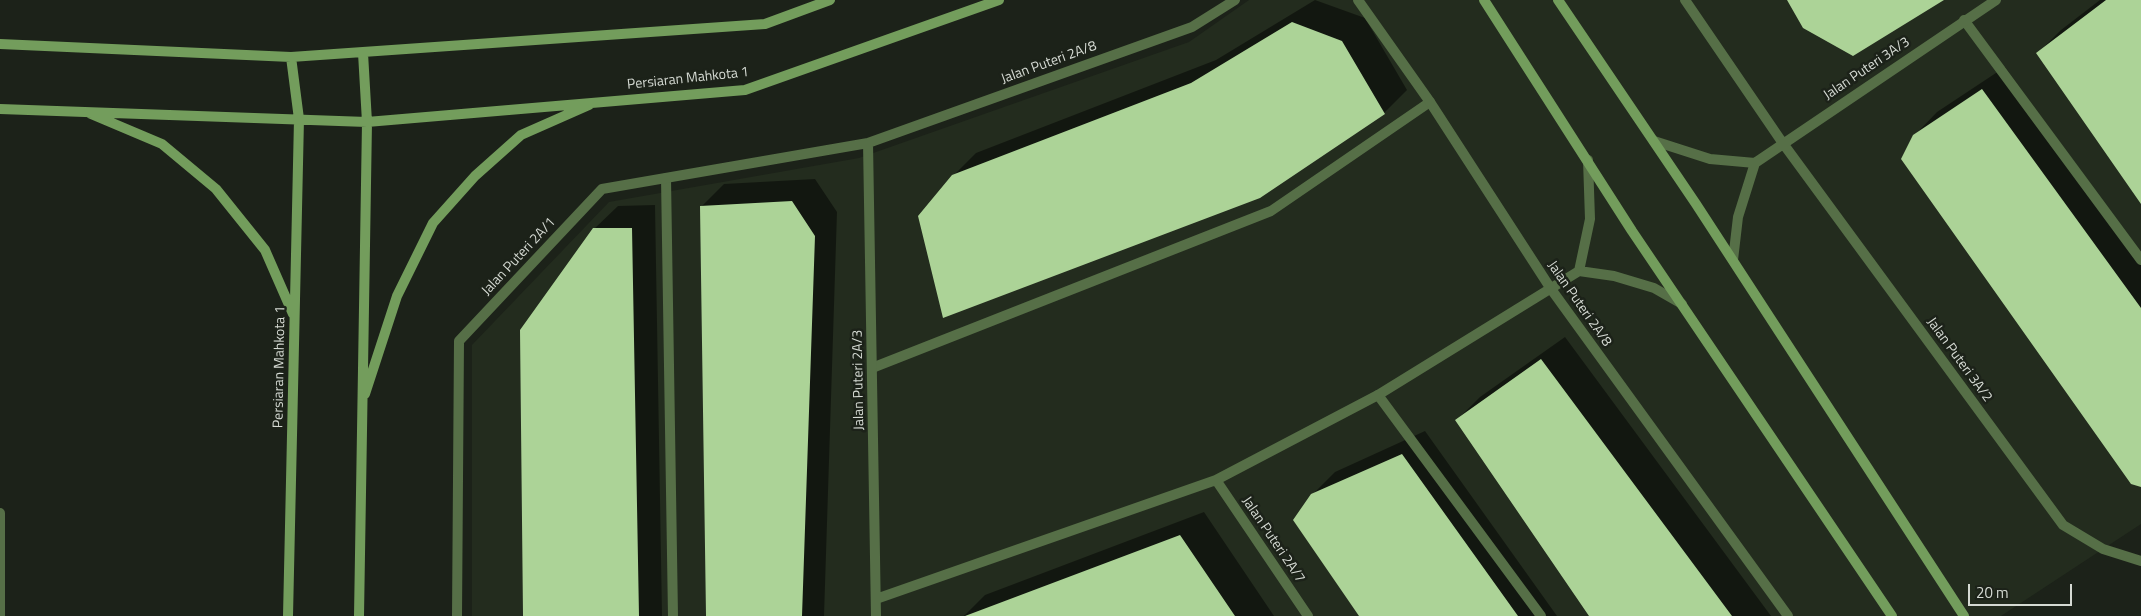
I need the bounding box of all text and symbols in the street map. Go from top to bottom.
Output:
street label: Jalan Puteri 3A/3 [1821,34,1913,104]
street label: Jalan Puteri 2A/8 [999,38,1099,88]
street label: Persiaran Mahkota 1 [626,64,750,94]
street label: Jalan Puteri 2A/1 [479,215,559,299]
street label: Jalan Puteri 2A/8 [1543,258,1615,350]
street label: Persiaran Mahkota 1 [271,306,289,428]
street label: Jalan Puteri 3A/2 [1923,314,1995,406]
street label: Jalan Puteri 2A/3 [850,330,868,430]
street label: Jalan Puteri 2A/7 [1238,494,1308,586]
scale bar [1971,574,2075,606]
text: 20 m [1976,581,2009,604]

